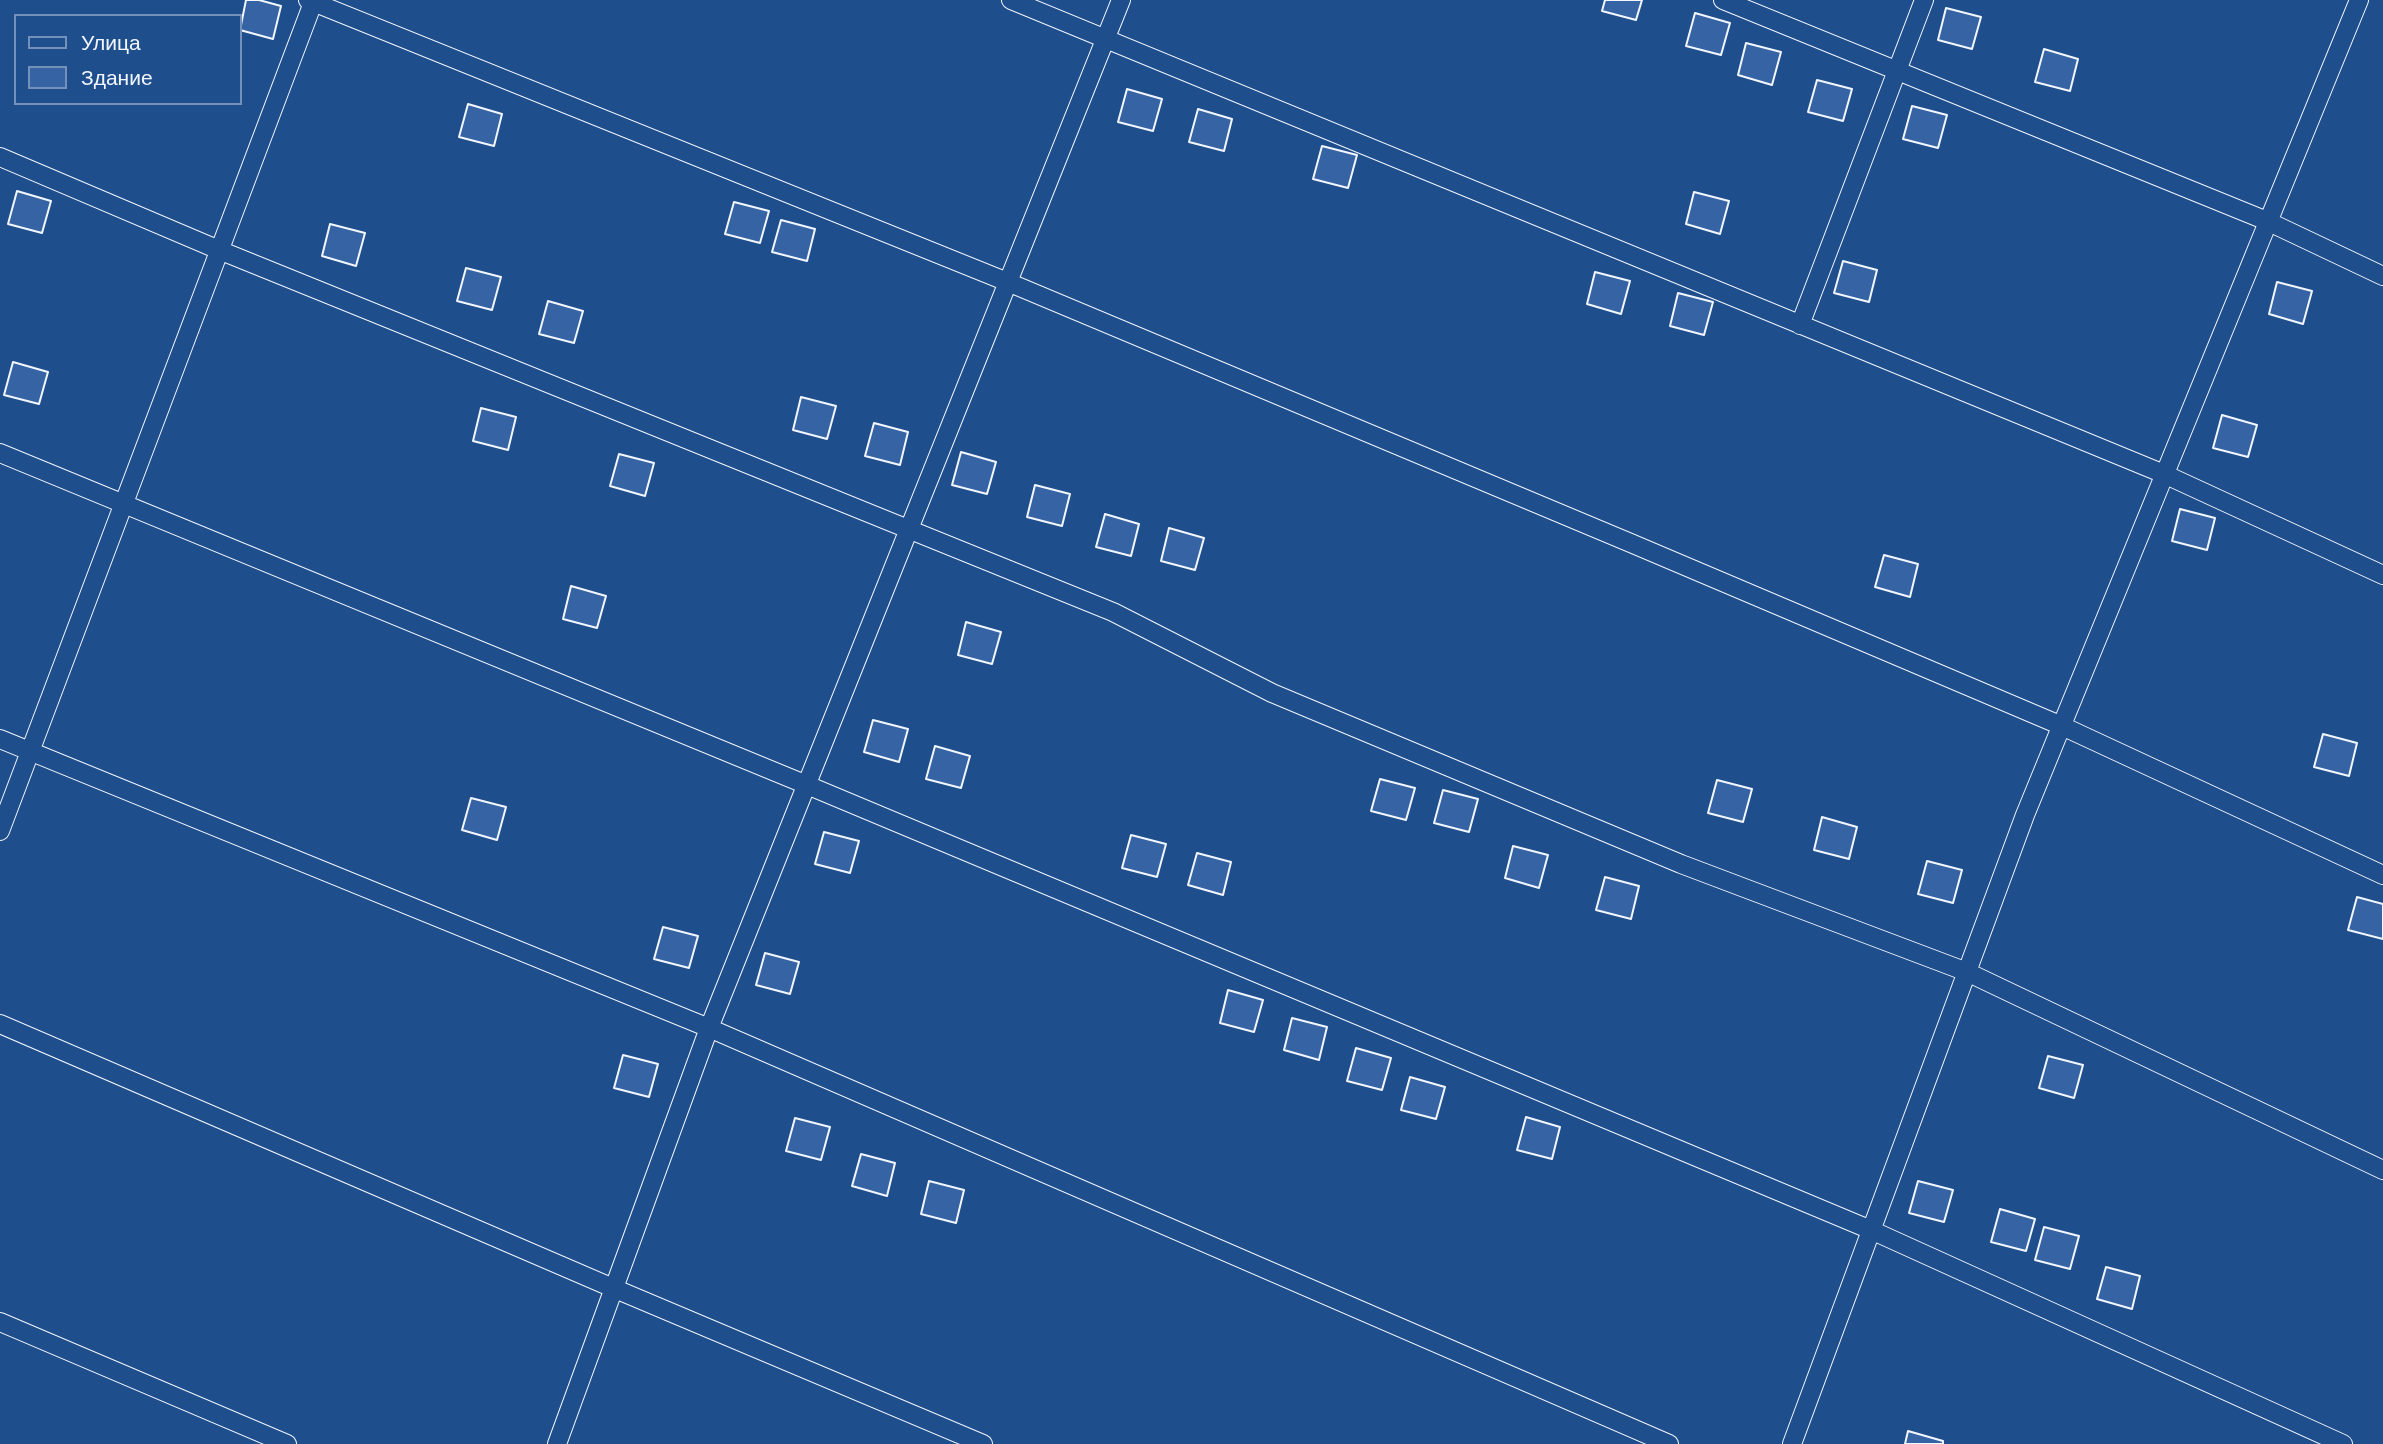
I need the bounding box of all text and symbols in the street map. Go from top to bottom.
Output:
legend [14,14,242,105]
text: Улица [81,31,141,54]
text: Здание [81,66,153,89]

